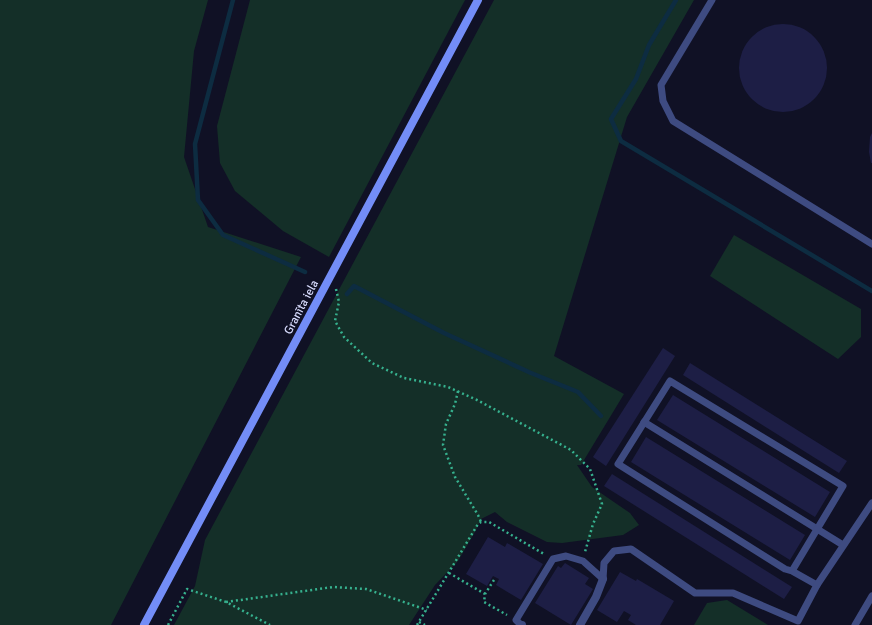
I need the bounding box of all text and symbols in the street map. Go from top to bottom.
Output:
street label: Granīta iela [281,277,322,337]

